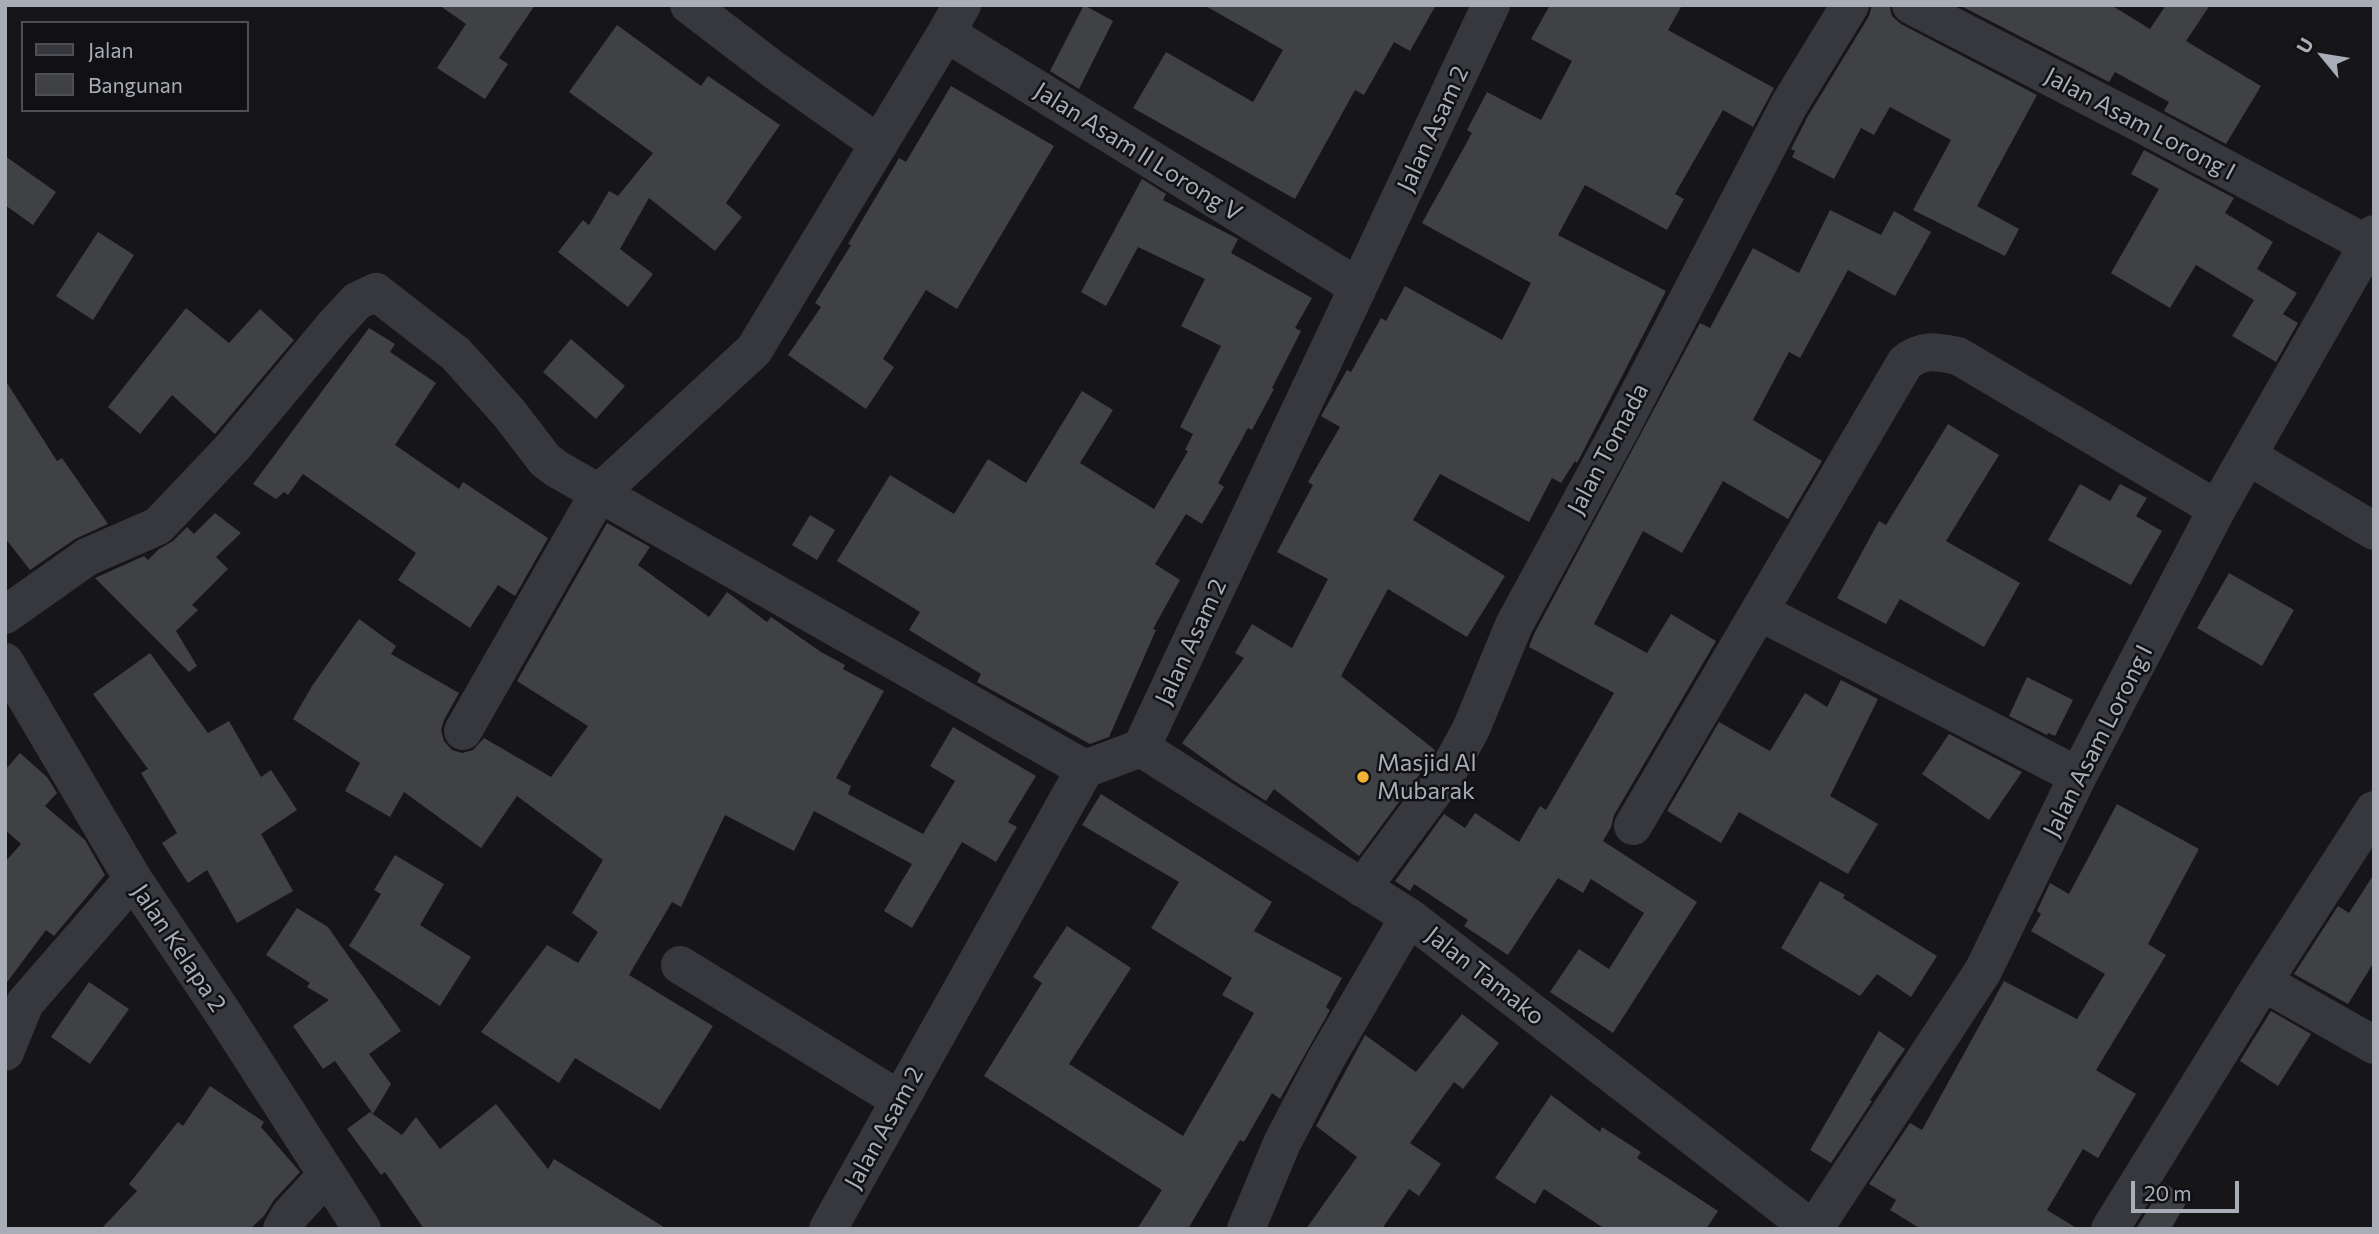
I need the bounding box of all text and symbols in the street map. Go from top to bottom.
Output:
legend [21,21,248,112]
north arrow [2288,21,2358,91]
text: U [2291,34,2318,57]
text: Jalan [88,37,133,62]
street label: Jalan Asam 2 [1391,62,1475,196]
street label: Jalan Asam Lorong I [2040,62,2240,186]
text: Bangunan [88,72,183,97]
street label: Jalan Asam II Lorong V [1029,76,1247,228]
street label: Jalan Tomada [1561,379,1655,519]
street label: Jalan Asam 2 [1149,575,1233,709]
street label: Jalan Asam Lorong I [2037,640,2159,842]
place label: Masjid Al Mubarak [1377,749,1477,805]
marker: Masjid Al Mubarak [1355,769,1371,785]
street label: Jalan Kelapa 2 [126,879,232,1017]
street label: Jalan Tamako [1420,921,1550,1031]
street label: Jalan Asam 2 [839,1062,929,1194]
scale bar [2134,1168,2242,1212]
text: 20 m [2144,1180,2192,1205]

